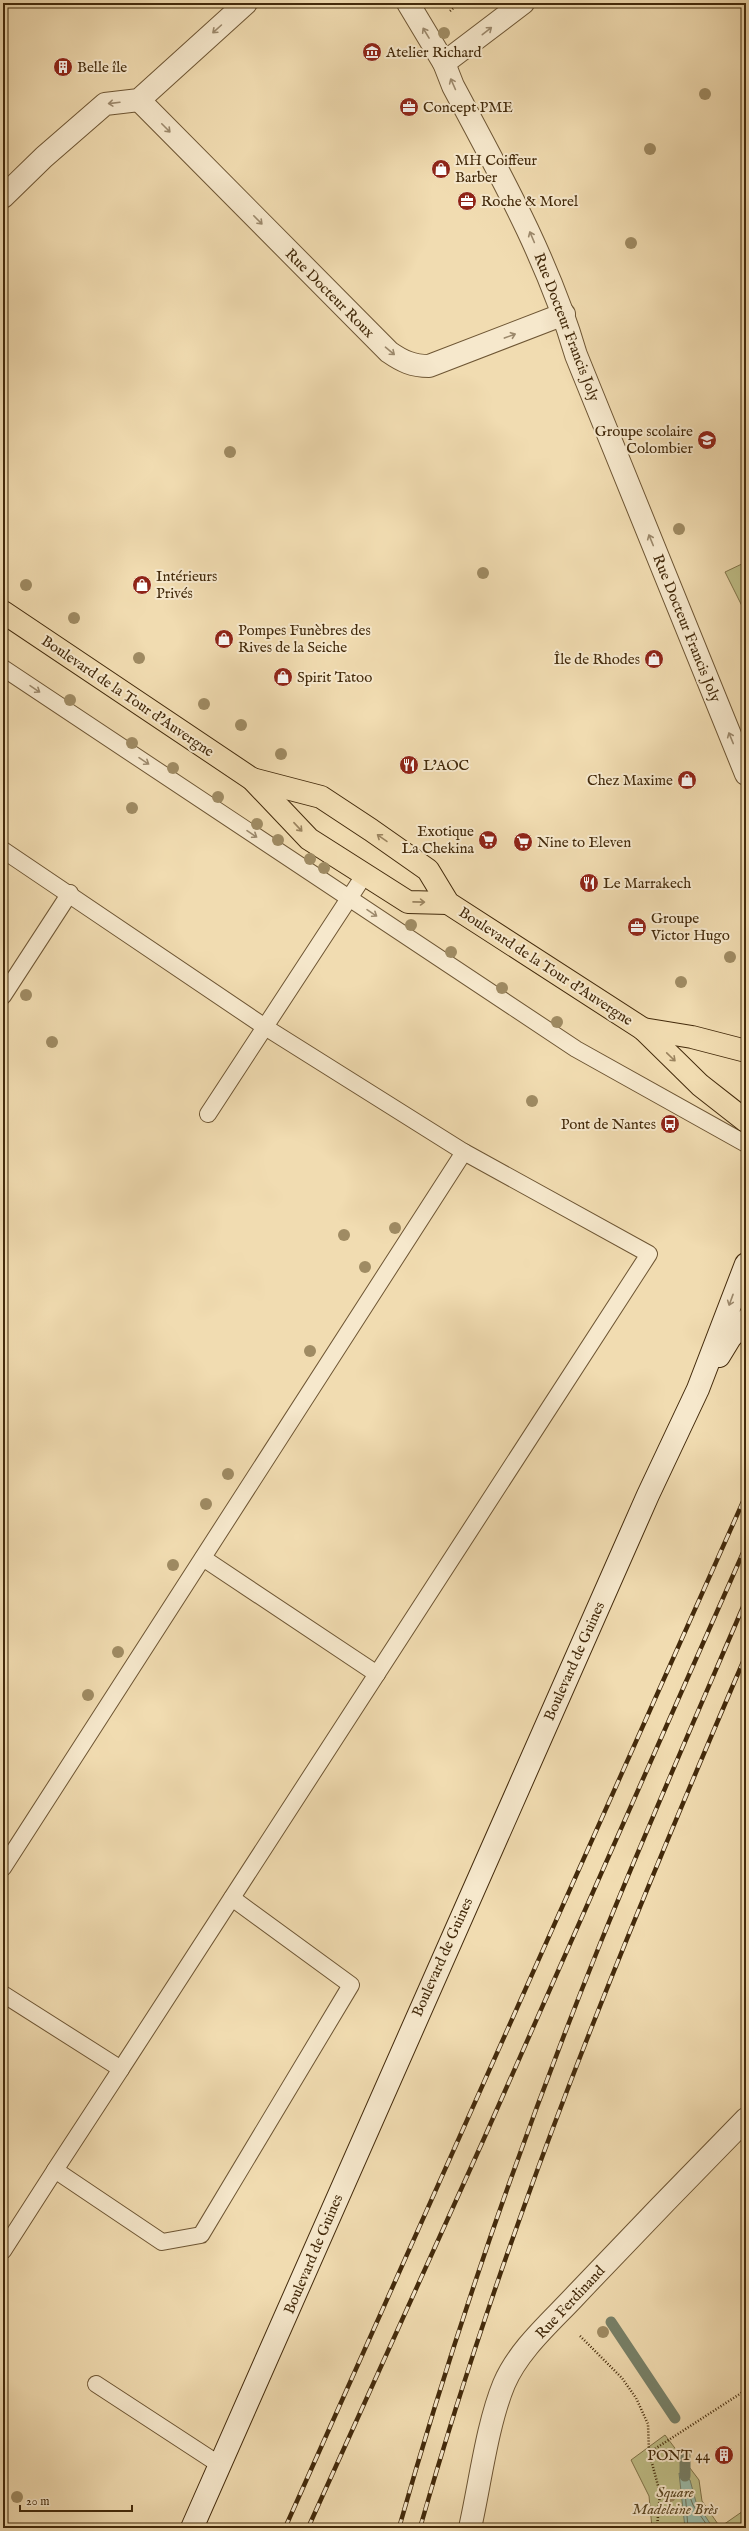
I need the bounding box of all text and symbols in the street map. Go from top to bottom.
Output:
one-way arrow [211,25,222,34]
one-way arrow [422,27,430,39]
one-way arrow [481,27,492,36]
museum icon: Atelier Richard [361,41,383,63]
place label: Atelier Richard [385,43,483,62]
building icon: Belle île [52,56,74,78]
place label: Belle île [77,58,127,77]
one-way arrow [449,78,456,90]
office icon: Concept PME [398,96,420,118]
place label: Concept PME [423,98,513,117]
one-way arrow [108,99,121,107]
one-way arrow [161,123,171,133]
place label: MH Coiffeur Barber [455,151,538,187]
shop icon: MH Coiffeur Barber [430,158,452,180]
office icon: Roche & Morel [456,190,478,212]
place label: Roche & Morel [481,192,579,211]
one-way arrow [253,215,263,225]
one-way arrow [528,231,535,243]
street label: Rue Docteur Roux [281,245,379,343]
street label: Rue Docteur Francis Joly [529,250,604,405]
one-way arrow [504,332,516,340]
one-way arrow [384,347,395,356]
place label: Groupe scolaire Colombier [595,422,693,458]
school or university icon: Groupe scolaire Colombier [696,429,718,451]
one-way arrow [647,534,654,546]
street label: Rue Docteur Francis Joly [648,551,725,705]
place label: Intérieurs Privés [156,567,217,603]
shop icon: Intérieurs Privés [131,574,153,596]
place label: Pompes Funèbres des Rives de la Seiche [238,621,371,657]
shop icon: Pompes Funèbres des Rives de la Seiche [213,628,235,650]
street label: Boulevard de la Tour d'Auvergne [38,631,218,761]
shop icon: Île de Rhodes [643,648,665,670]
place label: Île de Rhodes [554,650,640,669]
shop icon: Spirit Tatoo [272,666,294,688]
place label: Spirit Tatoo [297,668,372,687]
one-way arrow [30,685,41,694]
one-way arrow [727,733,735,745]
restaurant icon: L'AOC [398,754,420,776]
place label: L'AOC [423,756,470,775]
one-way arrow [138,757,149,766]
shop icon: Chez Maxime [676,769,698,791]
place label: Chez Maxime [587,771,673,790]
one-way arrow [294,822,303,833]
place label: Exotique La Chekina [402,822,475,858]
supermarket icon: Exotique La Chekina [477,829,499,851]
one-way arrow [246,830,258,838]
supermarket icon: Nine to Eleven [512,831,534,853]
place label: Nine to Eleven [537,833,631,852]
one-way arrow [377,834,388,842]
restaurant icon: Le Marrakech [578,872,600,894]
place label: Le Marrakech [603,874,691,893]
one-way arrow [412,898,425,906]
street label: Boulevard de la Tour d'Auvergne [455,903,637,1030]
one-way arrow [366,909,377,918]
place label: Groupe Victor Hugo [650,909,730,945]
office icon: Groupe Victor Hugo [626,916,648,938]
one-way arrow [666,1052,676,1061]
bus stop icon: Pont de Nantes [659,1113,681,1135]
place label: Pont de Nantes [561,1115,656,1134]
one-way arrow [727,1294,735,1306]
street label: Boulevard de Guines [540,1599,609,1724]
street label: Boulevard de Guines [408,1895,477,2020]
street label: Boulevard de Guines [280,2191,347,2317]
street label: Rue Ferdinand [532,2261,610,2343]
building icon: PONT 44 [713,2444,735,2466]
place label: PONT 44 [647,2446,711,2465]
park label: Square Madeleine Brès [632,2483,718,2519]
scale bar [20,2487,132,2513]
text: 20 m [26,2494,49,2509]

